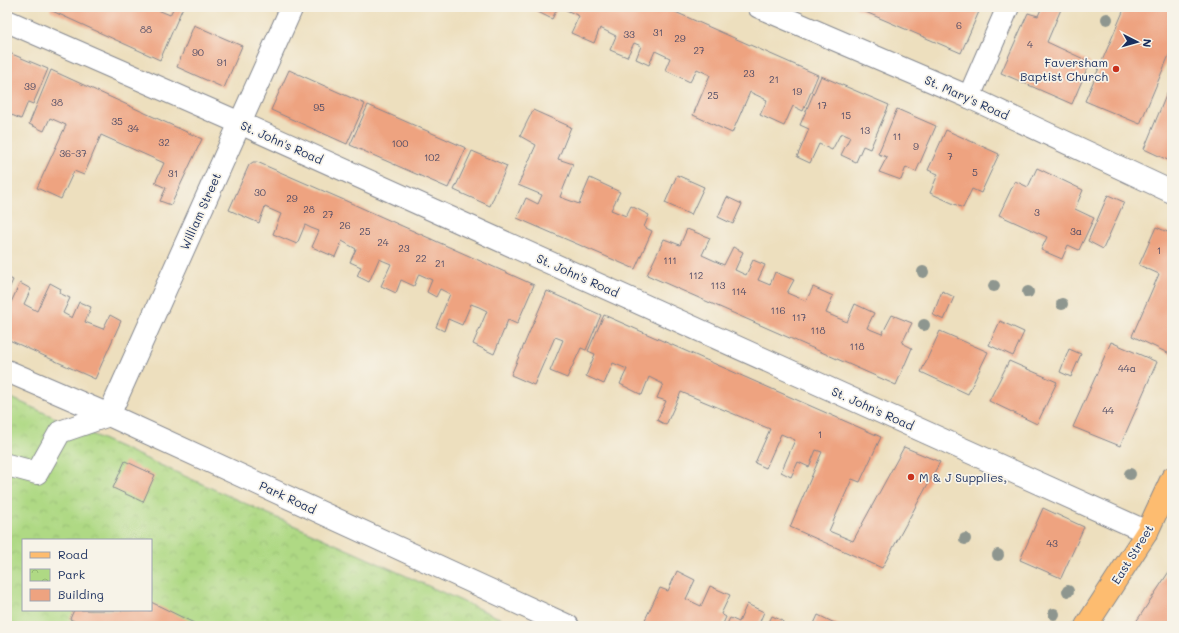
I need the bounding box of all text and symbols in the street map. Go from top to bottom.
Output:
house number: 6 [956,18,962,32]
house number: 88 [140,22,152,36]
north arrow [1117,22,1157,62]
house number: 31 [653,25,663,39]
house number: 33 [623,27,635,41]
house number: 29 [674,31,686,45]
house number: 4 [1027,37,1033,51]
text: N [1140,38,1155,48]
house number: 27 [693,43,705,57]
house number: 90 [192,45,204,59]
place label: Faversham Baptist Church [1020,54,1108,84]
house number: 91 [217,55,227,69]
marker: Faversham Baptist Church [1111,64,1121,74]
house number: 23 [743,66,755,80]
street label: St. Mary's Road [922,71,1012,123]
house number: 21 [769,72,779,86]
house number: 39 [24,79,36,93]
house number: 19 [792,84,802,98]
house number: 25 [707,88,719,102]
house number: 38 [51,95,63,109]
house number: 17 [817,98,827,112]
house number: 95 [313,100,325,114]
house number: 15 [841,108,851,122]
house number: 35 [111,114,123,128]
street label: St. John's Road [238,117,326,168]
house number: 34 [127,121,139,135]
house number: 13 [860,123,870,137]
house number: 11 [893,129,901,143]
house number: 32 [158,135,170,149]
house number: 100 [392,136,408,150]
house number: 9 [913,139,919,153]
house number: 36-37 [59,146,87,160]
house number: 7 [947,149,953,163]
house number: 102 [424,150,440,164]
house number: 5 [972,165,978,179]
house number: 31 [168,166,178,180]
street label: William Street [176,170,224,252]
house number: 30 [254,185,266,199]
house number: 29 [286,191,298,205]
house number: 28 [303,202,315,216]
house number: 3 [1034,205,1040,219]
house number: 27 [322,207,334,221]
house number: 26 [339,218,351,232]
house number: 25 [359,224,371,238]
house number: 3a [1070,224,1082,238]
house number: 24 [377,235,389,249]
house number: 23 [398,241,410,255]
house number: 1 [1157,243,1161,257]
street label: St. John's Road [534,250,622,301]
house number: 22 [415,251,427,265]
house number: 111 [663,253,677,267]
house number: 21 [435,256,445,270]
house number: 112 [689,268,703,282]
house number: 113 [711,278,726,292]
house number: 114 [732,284,747,298]
house number: 116 [771,303,785,317]
house number: 117 [792,310,807,324]
house number: 118 [811,323,826,337]
house number: 118 [850,339,865,353]
house number: 44a [1118,361,1136,375]
street label: St. John's Road [829,383,917,434]
house number: 44 [1102,403,1114,417]
house number: 1 [818,427,822,441]
place label: M & J Supplies, [919,469,1007,485]
marker: M & J Supplies, [906,472,916,482]
street label: Park Road [257,477,319,517]
street label: East Street [1107,521,1157,587]
house number: 43 [1046,536,1058,550]
legend [22,539,152,611]
text: Road [58,546,88,562]
text: Park [58,566,85,582]
text: Building [58,586,104,602]

